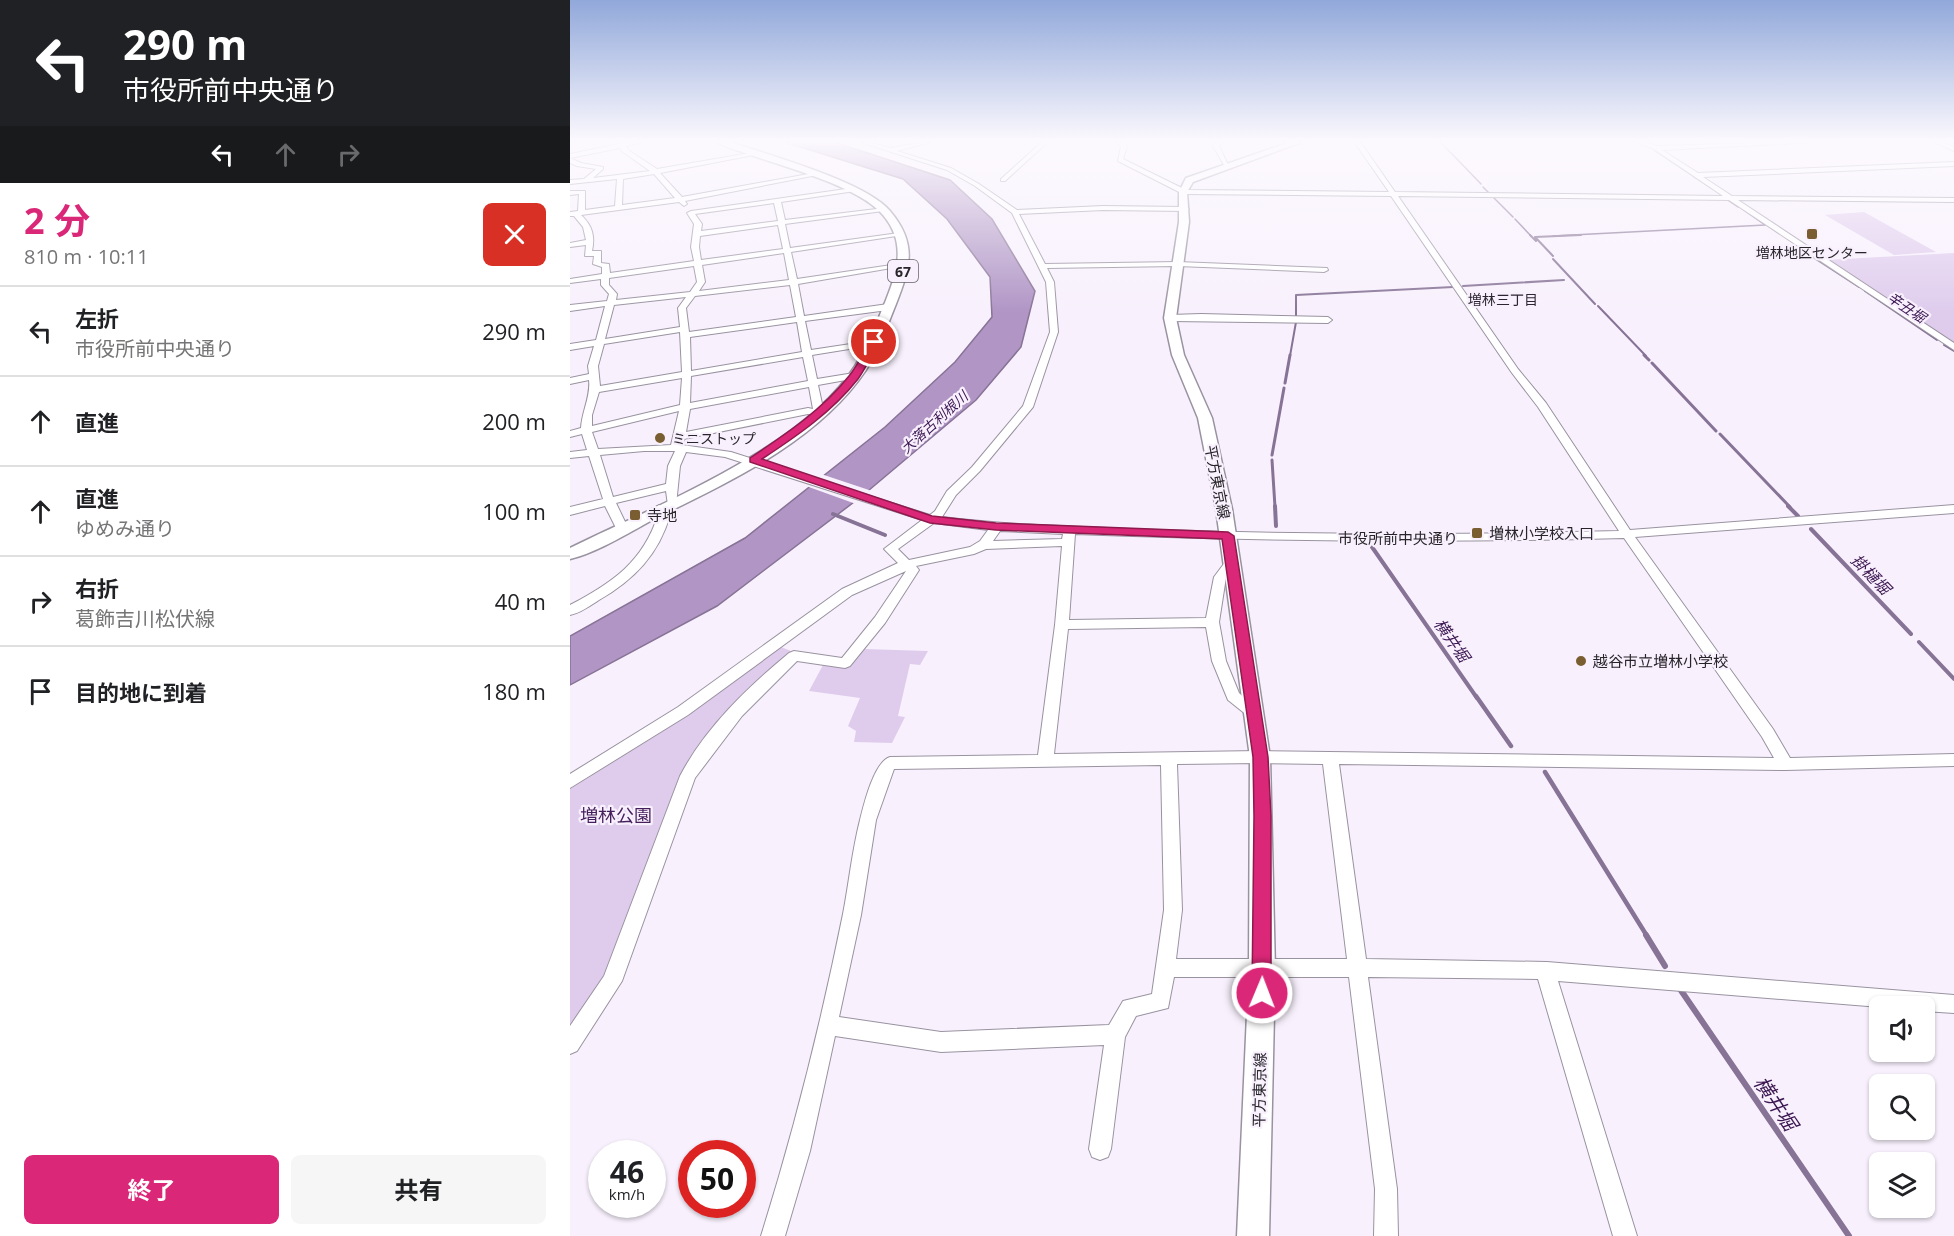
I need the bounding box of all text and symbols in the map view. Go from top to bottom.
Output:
text: 290 m [123,15,247,72]
icon: left [24,24,102,102]
text: 市役所前中央通り [123,71,339,108]
icon: left [206,138,239,171]
icon: ahead [269,138,302,171]
icon: right [332,138,365,171]
text: 2 分 [24,196,90,245]
button: close [483,203,546,266]
marker: 増林地区センター [1805,227,1819,241]
text: 810 m · 10:11 [24,243,149,270]
place label: 増林地区センター [1756,243,1868,262]
road number: 67 [888,260,918,282]
water label: 辛丑堀 [1884,287,1931,328]
district label: 増林三丁目 [1468,290,1538,309]
text: 左折 [75,303,119,333]
icon: left [24,315,57,348]
text: 290 m [482,316,546,346]
pin [848,316,899,367]
icon: arrive [857,325,890,358]
text: 市役所前中央通り [75,335,235,362]
water label: 大落古利根川 [896,385,973,457]
icon: ahead [24,405,57,438]
text: 200 m [482,406,546,436]
text: 直進 [75,407,119,437]
place label: ミニストップ [672,429,756,448]
marker: ミニストップ [653,431,667,445]
street label: 平方東京線 [1201,443,1235,521]
text: 直進 [75,483,119,513]
icon: ahead [24,495,57,528]
text: 100 m [482,496,546,526]
place label: 寺地 [647,505,677,525]
marker: 寺地 [628,508,642,522]
text: ゆめみ通り [75,515,175,542]
place label: 増林小学校入口 [1489,523,1594,543]
marker: 増林小学校入口 [1470,526,1484,540]
street label: 市役所前中央通り [1338,528,1458,548]
water label: 掛樋堀 [1846,549,1898,601]
text: 右折 [75,573,119,603]
icon: right [24,585,57,618]
text: 40 m [495,586,546,616]
text: 葛飾吉川松伏線 [75,605,215,632]
water label: 横井堀 [1429,614,1476,668]
place label: 越谷市立増林小学校 [1592,651,1728,671]
marker: 越谷市立増林小学校 [1574,654,1588,668]
icon: arrive [24,675,57,708]
text: 180 m [482,676,546,706]
text: 目的地に到着 [75,677,207,707]
park label: 増林公園 [580,803,652,827]
position arrow [1230,961,1294,1025]
map controls [1869,996,1935,1218]
button: sound [1869,996,1935,1062]
street label: 平方東京線 [1248,1052,1270,1128]
water label: 横井堀 [1748,1071,1806,1138]
button: search [1869,1074,1935,1140]
speed limit sign: 50 [678,1140,756,1218]
text: 46 [610,1151,644,1192]
button: layers [1869,1152,1935,1218]
button: 終了 [24,1155,279,1224]
button: 共有 [291,1155,546,1224]
text: km/h [609,1184,645,1204]

